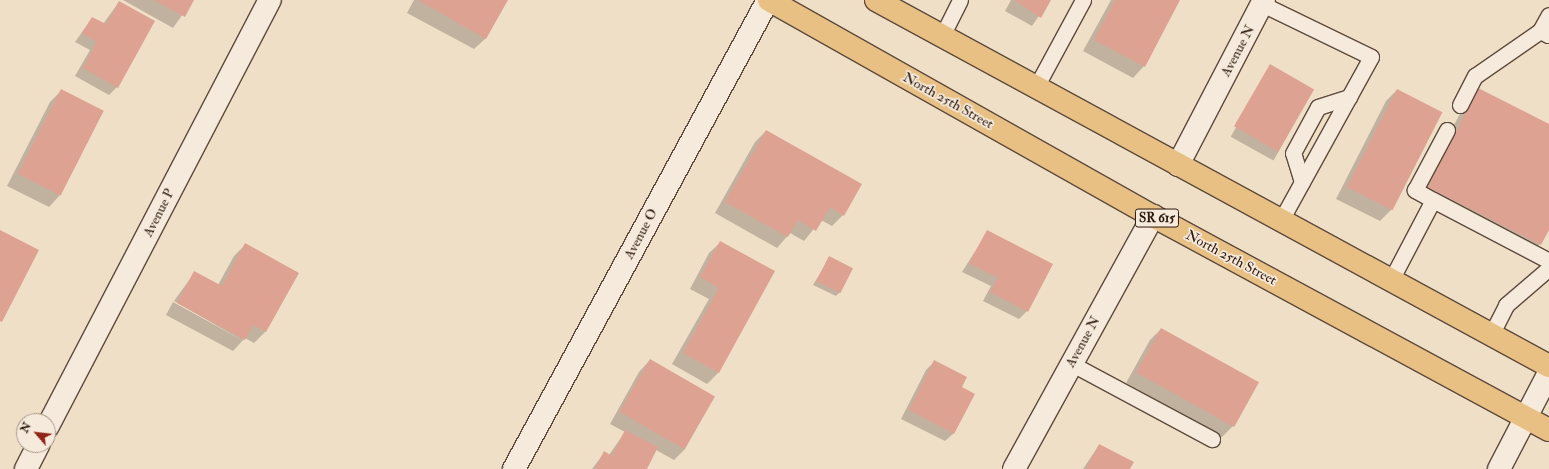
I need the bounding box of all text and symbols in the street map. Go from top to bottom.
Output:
street label: Avenue N [1217,22,1259,80]
street label: North 25th Street [900,69,996,133]
street label: Avenue P [140,186,178,240]
street label: Avenue O [621,206,661,262]
road number: SR 615 [1134,207,1180,229]
street label: North 25th Street [1183,227,1279,289]
street label: Avenue N [1062,313,1104,371]
north arrow [16,413,56,453]
text: N [18,420,34,435]

